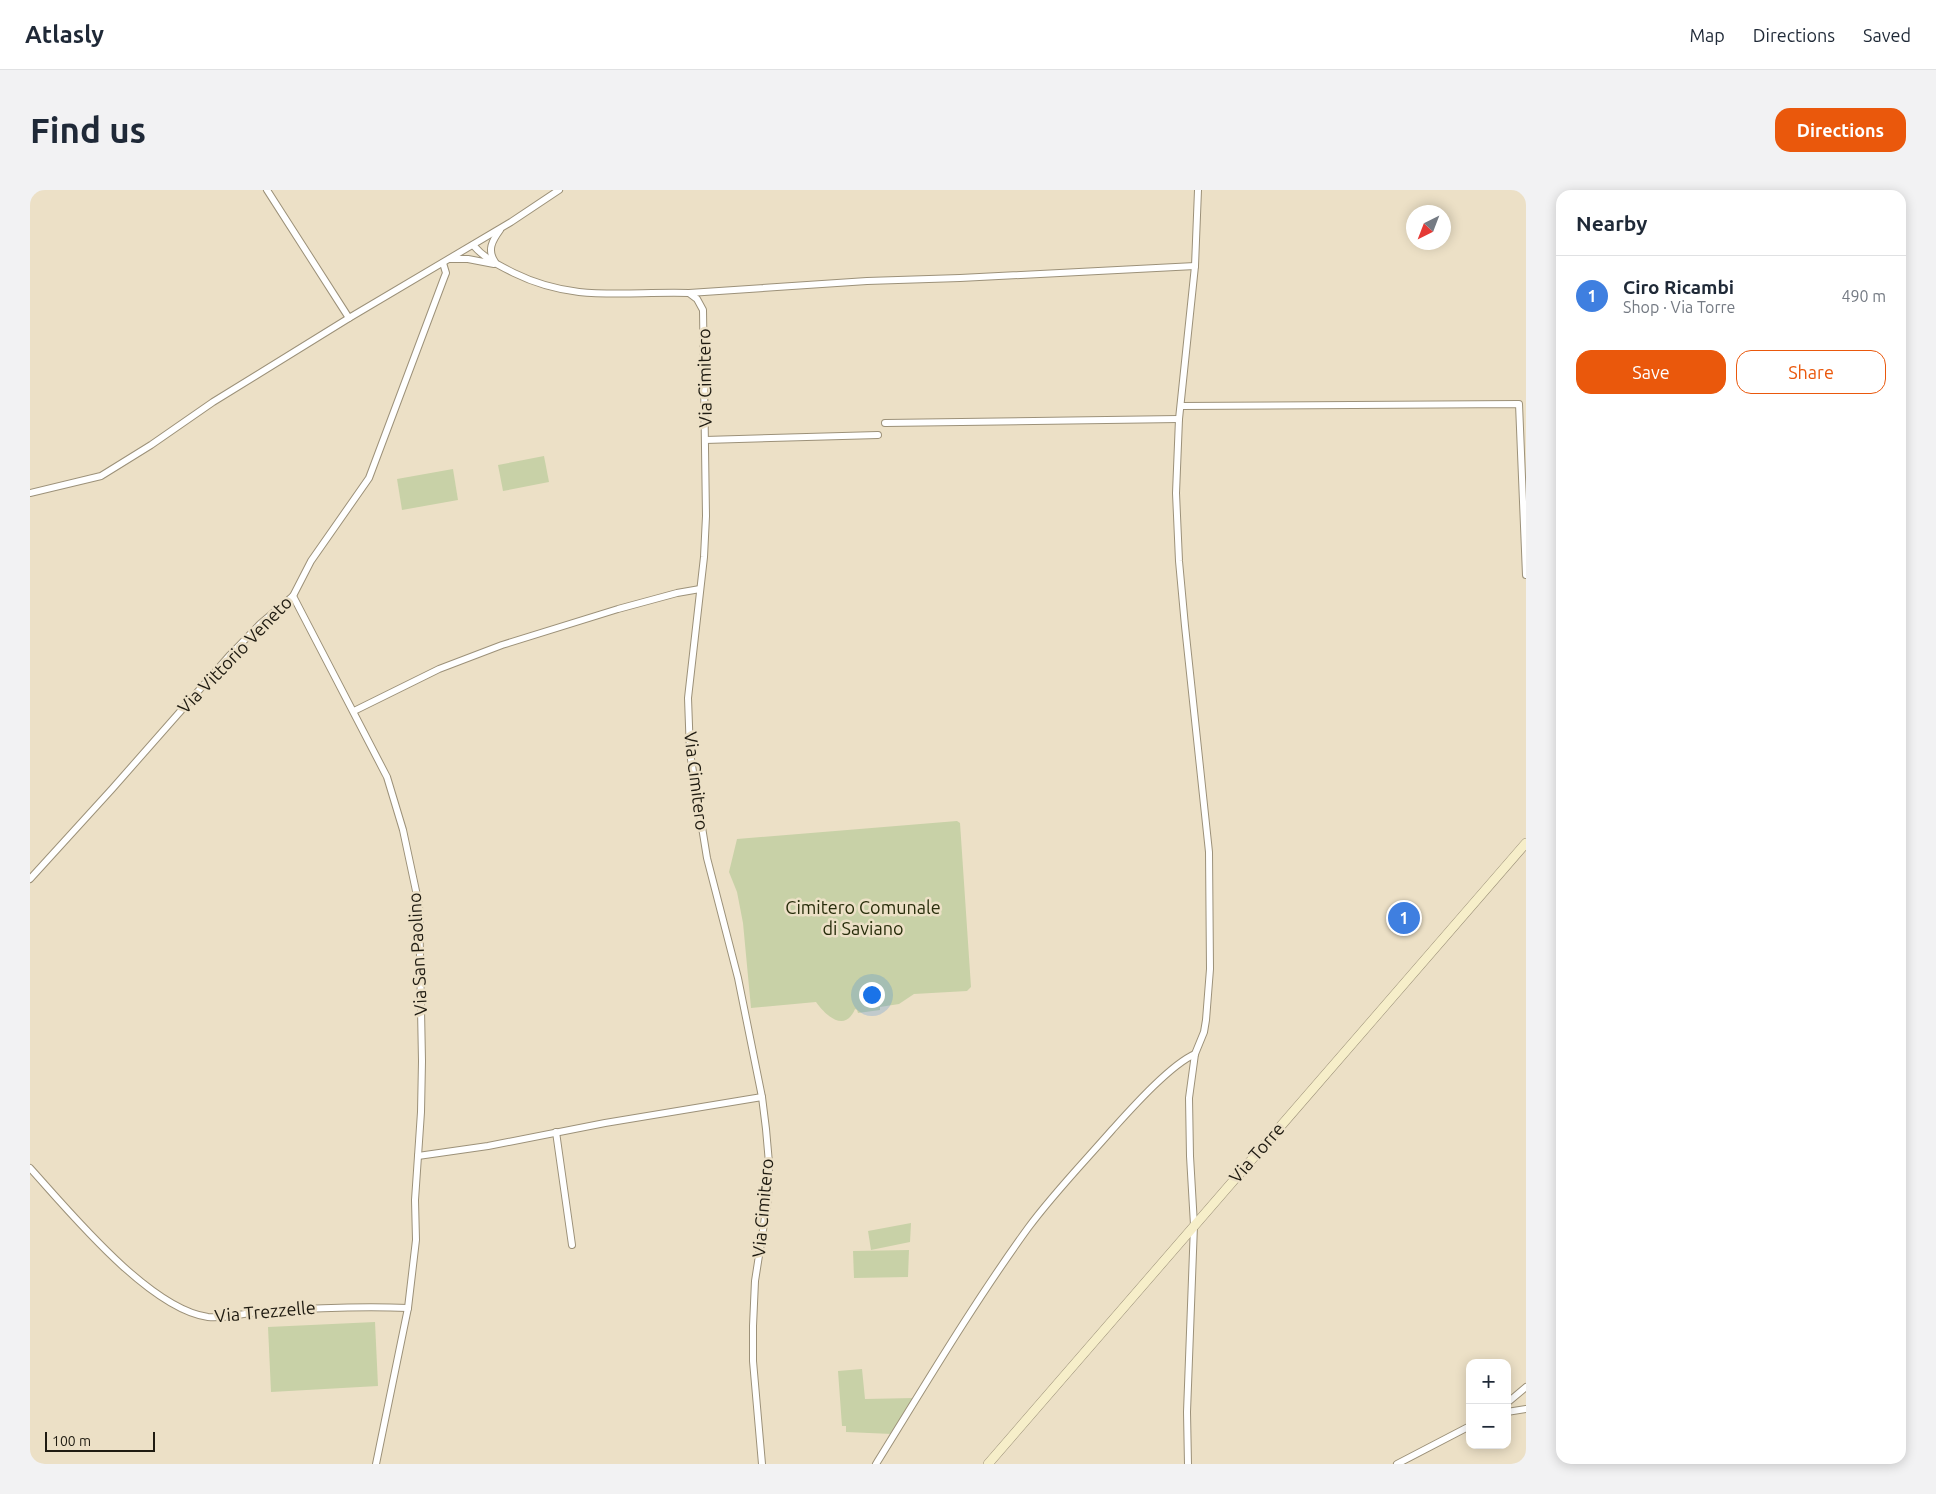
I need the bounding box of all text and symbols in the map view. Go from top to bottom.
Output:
text: Atlasly [25,21,104,48]
text: Map [1689,25,1725,45]
text: Directions [1753,25,1835,45]
text: Saved [1863,25,1911,45]
button: Directions [1775,108,1906,152]
text: Find us [30,110,146,150]
north arrow [1406,205,1451,250]
text: Nearby [1576,211,1647,235]
text: Ciro Ricambi [1623,276,1734,298]
text: 1 [1587,287,1597,305]
text: 490 m [1841,287,1886,305]
text: Shop · Via Torre [1623,298,1735,316]
street label: Via Cimitero [693,328,715,428]
button: Save [1576,350,1726,394]
button: Share [1736,350,1886,394]
street label: Via Vittorio Veneto [173,592,295,717]
street label: Via Cimitero [681,730,713,831]
street label: Via San Paolino [404,892,430,1016]
park label: Cimitero Comunale di Saviano [785,897,941,938]
pin: 1 [1388,899,1420,937]
your location [859,982,885,1008]
street label: Via Torre [1225,1118,1288,1186]
street label: Via Cimitero [748,1158,776,1258]
street label: Via Trezzelle [213,1297,316,1325]
map controls [1466,1359,1511,1449]
button: + [1466,1359,1511,1404]
button: − [1466,1404,1511,1449]
scale bar [45,1429,155,1452]
text: 100 m [52,1433,91,1449]

